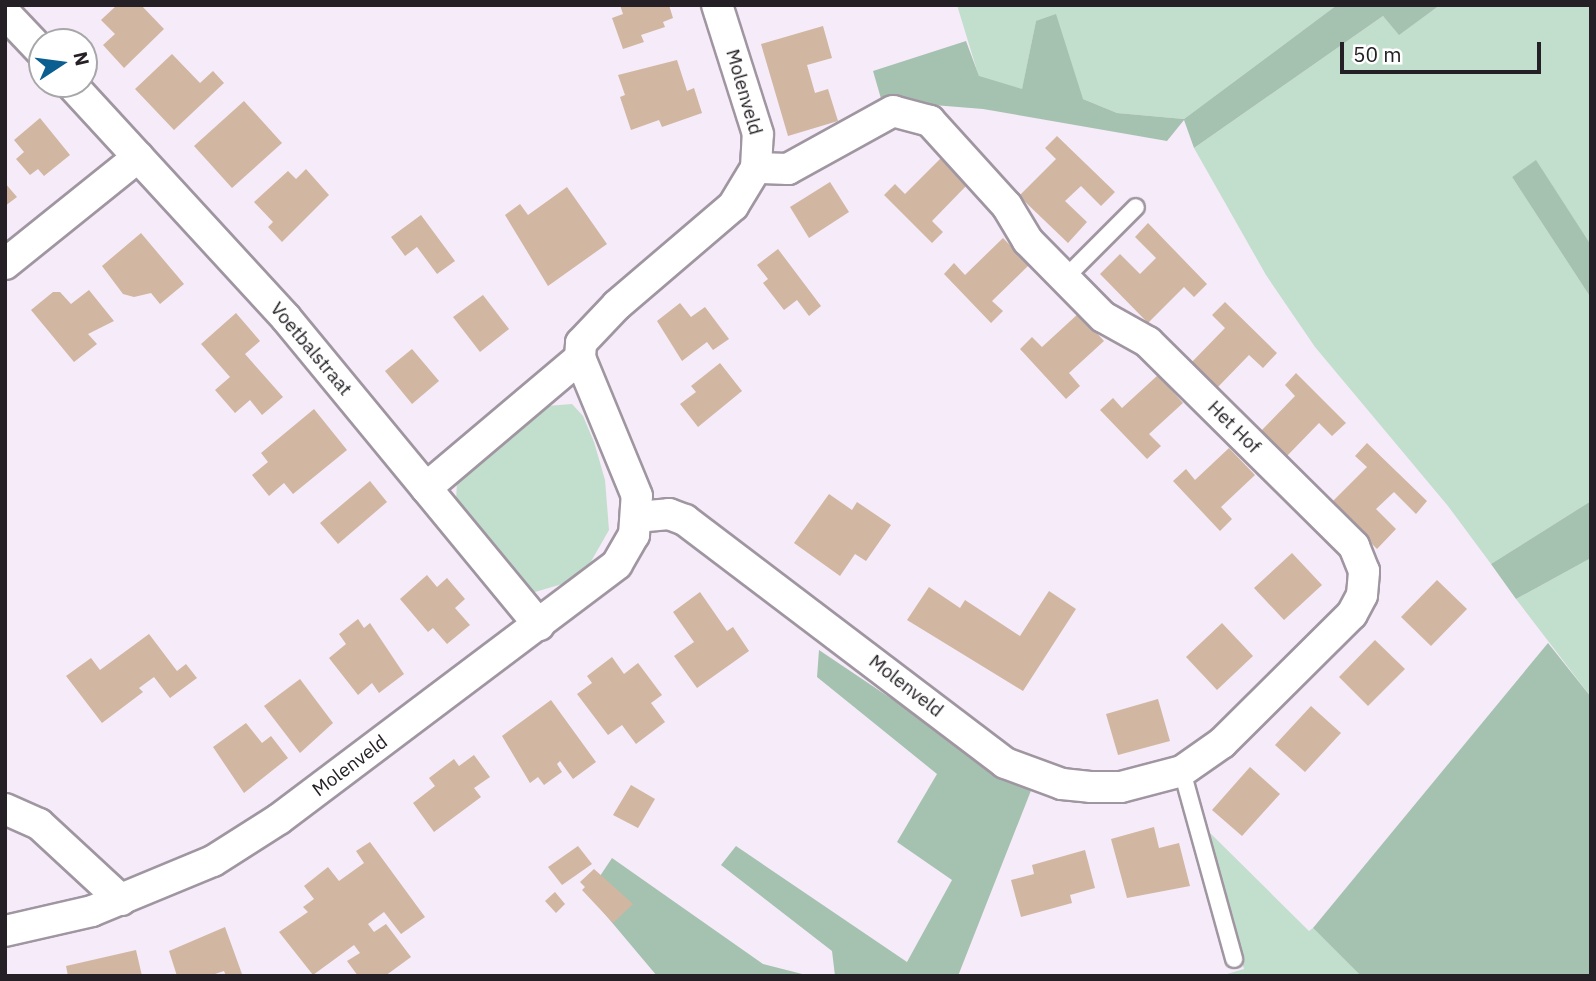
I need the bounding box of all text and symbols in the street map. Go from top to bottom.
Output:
north arrow [28,28,98,98]
scale bar [1344,28,1545,72]
text: 50 m [1353,40,1402,68]
street label: Molenveld [721,47,767,137]
text: N [68,49,95,68]
street label: Voetbalstraat [265,298,357,400]
street label: Het Hof [1203,396,1265,458]
street label: Molenveld [864,650,948,722]
street label: Molenveld [308,730,392,802]

